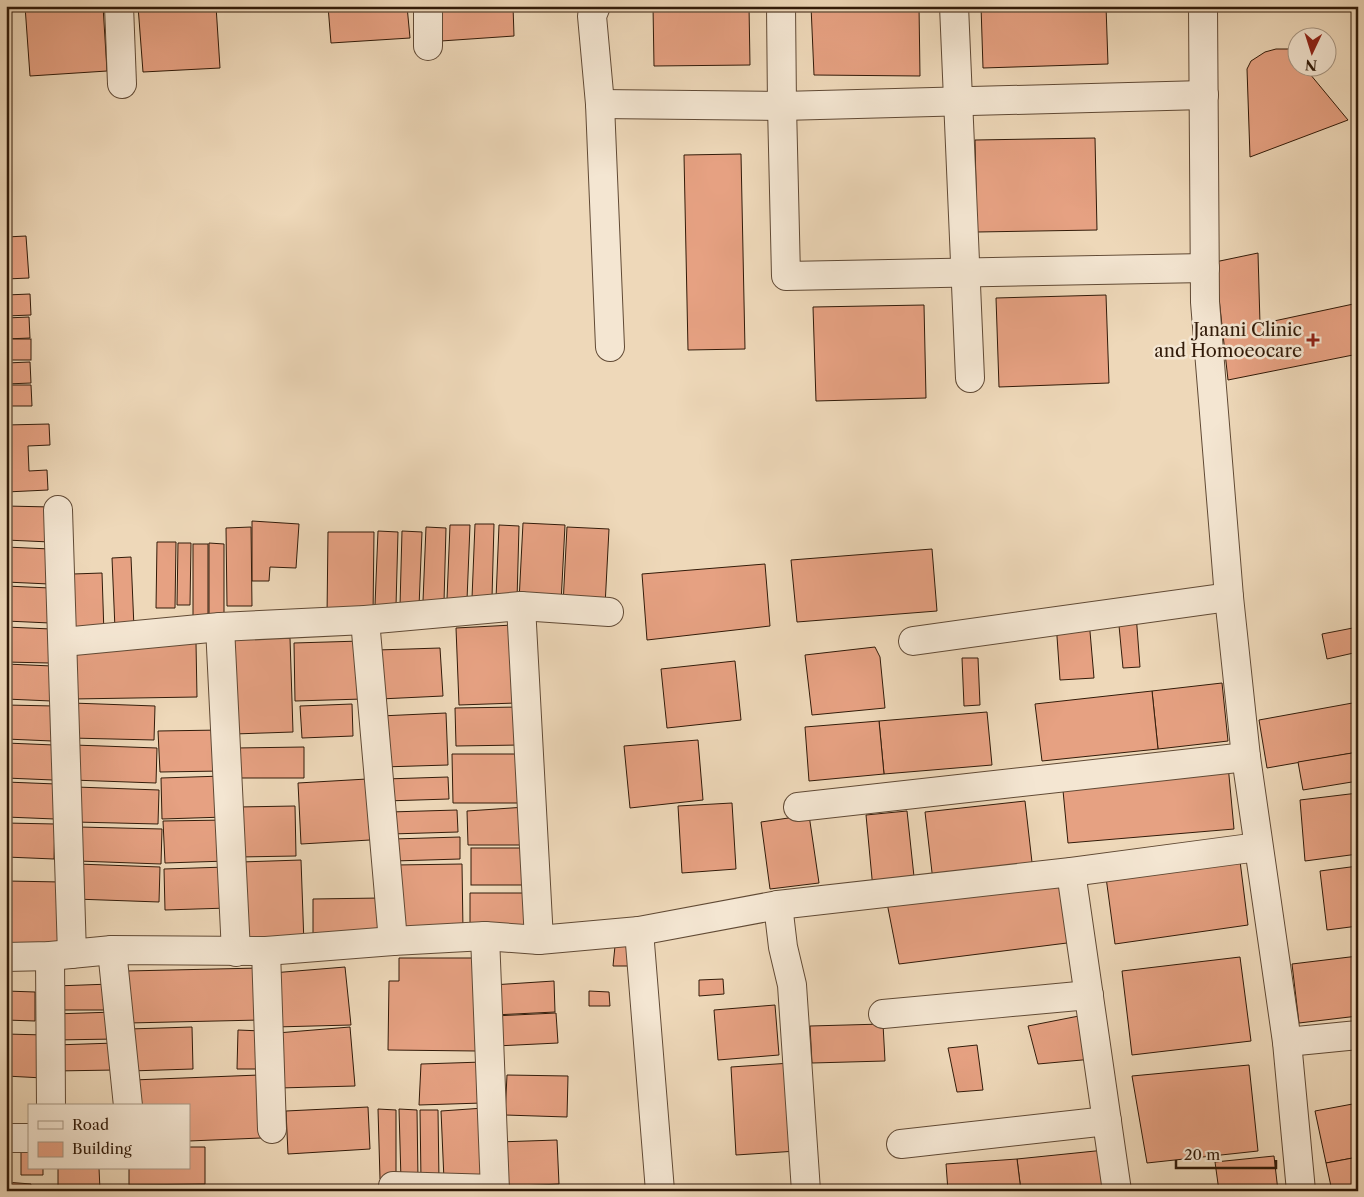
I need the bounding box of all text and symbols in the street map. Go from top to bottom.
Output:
north arrow [1286,28,1336,78]
text: N [1304,56,1318,74]
place label: Janani Clinic and Homoeocare [1154,319,1302,362]
marker: Janani Clinic and Homoeocare [1306,333,1320,347]
legend [28,1104,190,1170]
text: Road [72,1115,109,1134]
scale bar [1176,1137,1276,1169]
text: Building [72,1139,132,1158]
text: 20 m [1184,1145,1220,1164]

